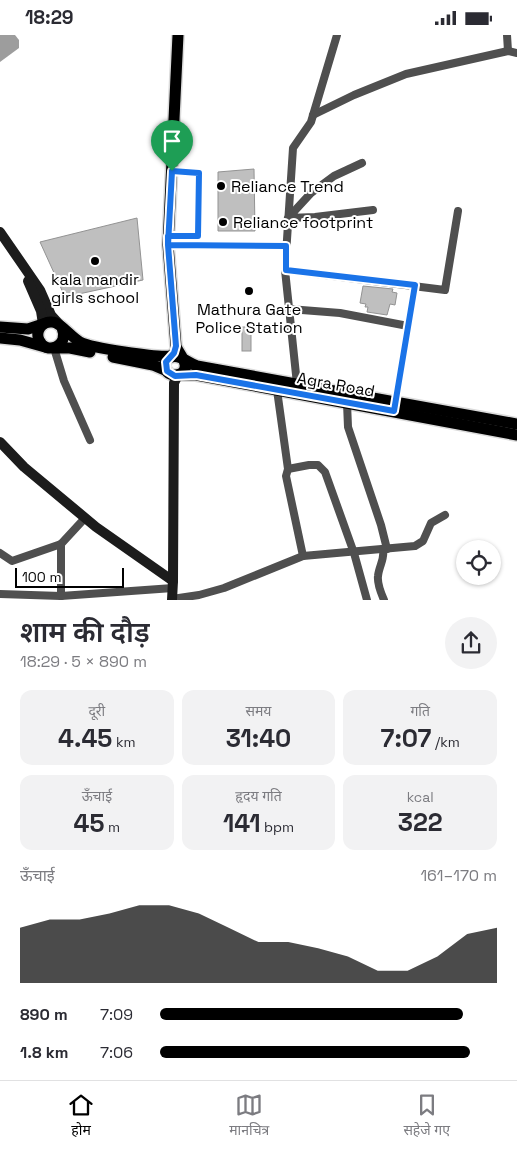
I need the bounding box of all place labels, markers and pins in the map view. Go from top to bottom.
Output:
pin [151,120,193,171]
place label: Reliance Trend [231,176,344,197]
marker: Reliance Trend [215,180,227,192]
place label: Reliance footprint [233,212,373,233]
marker: Reliance footprint [217,216,229,228]
marker: kala mandir girls school [89,255,101,267]
place label: kala mandir girls school [51,269,139,308]
marker: Mathura Gate Police Station [243,285,255,297]
place label: Mathura Gate Police Station [195,299,303,338]

